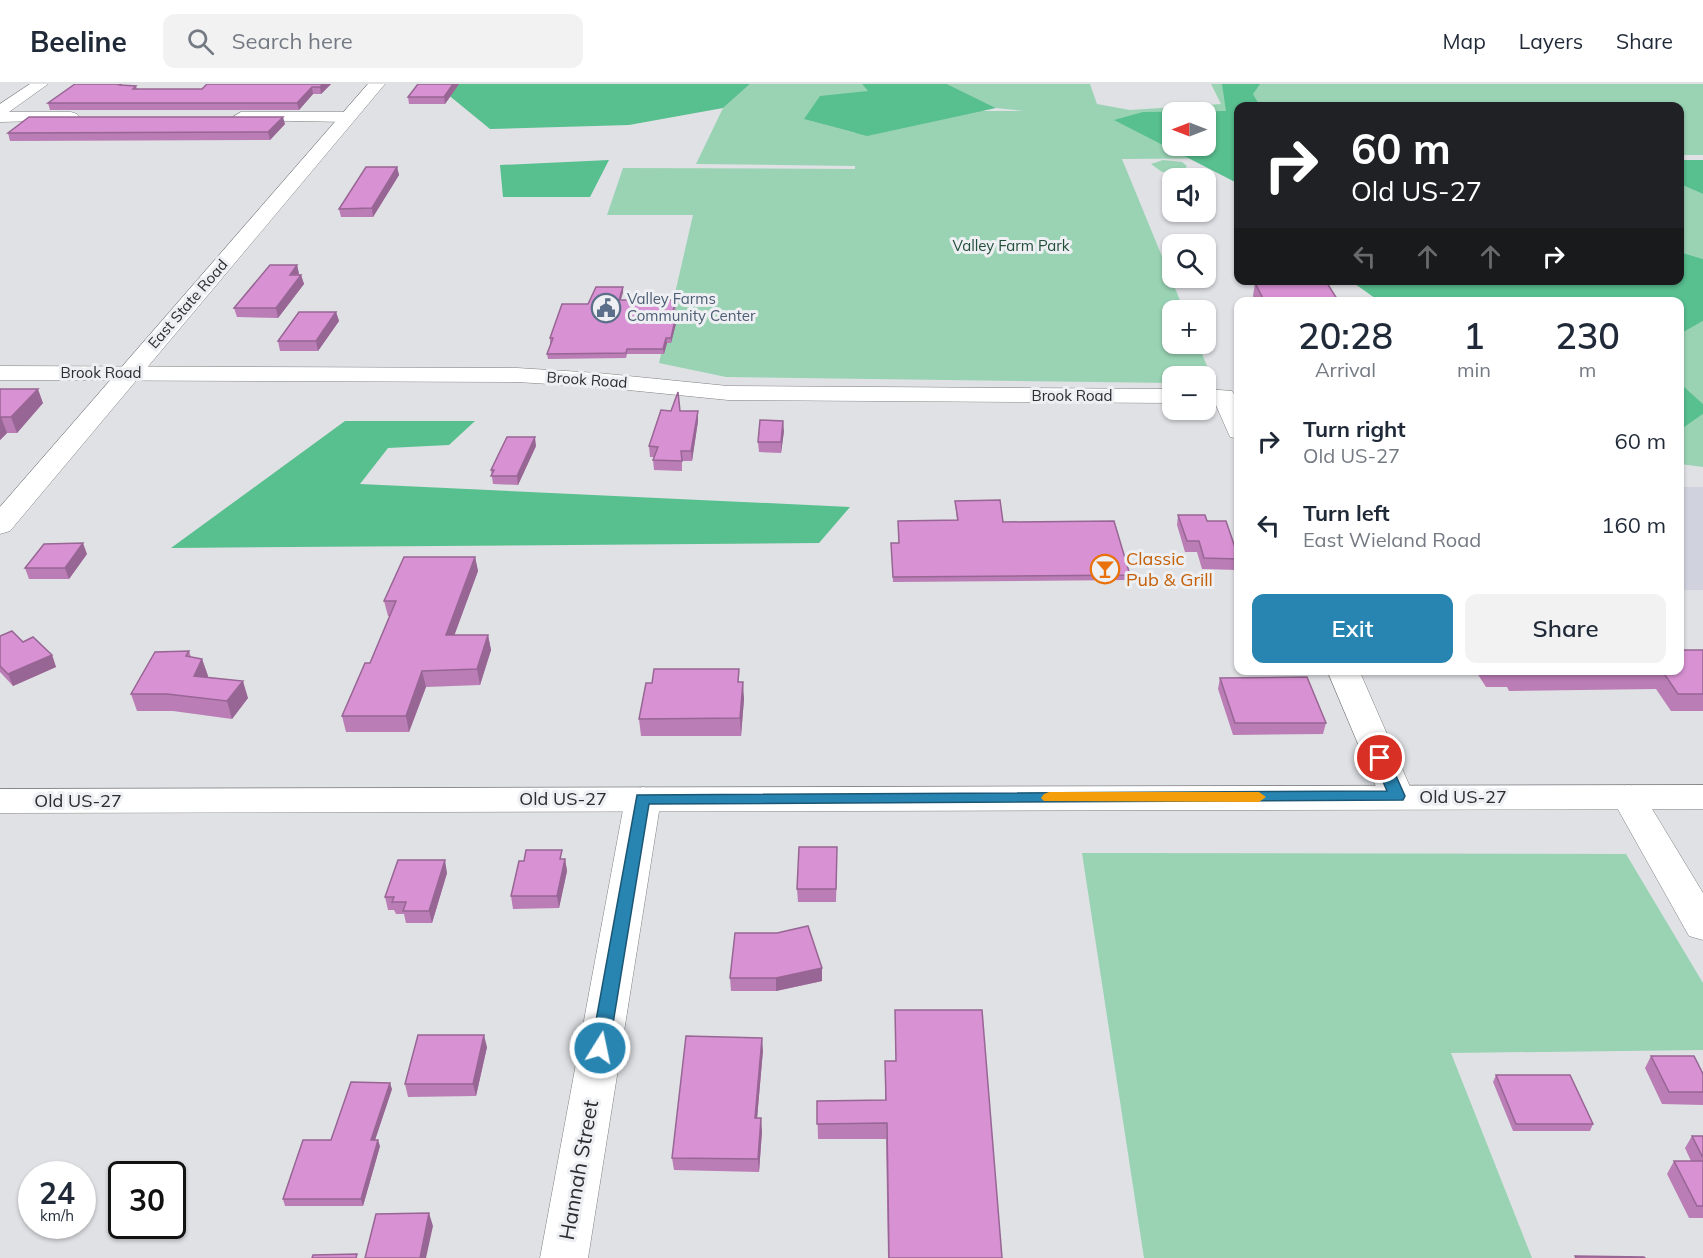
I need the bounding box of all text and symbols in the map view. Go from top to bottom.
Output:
search box [163,14,583,68]
text: Beeline [30,24,127,59]
icon: search [184,25,217,58]
text: Search here [232,27,353,55]
text: Map [1443,28,1486,54]
text: Layers [1519,28,1583,54]
text: Share [1616,28,1673,54]
north arrow [1162,102,1216,156]
map controls [1162,102,1216,420]
text: 60 m [1351,122,1451,175]
icon: right [1252,126,1330,204]
button: sound [1162,168,1216,222]
text: Old US-27 [1351,174,1482,208]
button: search [1162,234,1216,288]
park label: Valley Farm Park [953,236,1070,255]
icon: left [1348,240,1381,273]
icon: ahead [1411,240,1444,273]
icon: ahead [1474,240,1507,273]
icon: right [1537,240,1570,273]
street label: East State Road [144,255,231,352]
place label: Valley Farms Community Center [627,289,756,325]
public building icon: Valley Farms Community Center [590,292,622,324]
button: + [1162,300,1216,354]
text: 20:28 [1298,313,1393,358]
text: 1 [1463,313,1485,358]
text: 230 [1555,313,1620,358]
text: Arrival [1315,357,1376,382]
text: min [1457,357,1491,382]
text: m [1579,357,1596,382]
street label: Brook Road [60,363,142,382]
button: − [1162,366,1216,420]
street label: Brook Road [546,367,628,392]
street label: Brook Road [1031,386,1113,405]
text: Turn right [1303,415,1406,443]
icon: right [1252,425,1285,458]
text: 60 m [1615,427,1666,455]
text: Old US-27 [1303,443,1400,468]
text: Turn left [1303,499,1390,527]
icon: left [1252,509,1285,542]
text: 160 m [1601,511,1666,539]
text: East Wieland Road [1303,527,1481,552]
place label: Classic Pub & Grill [1126,547,1213,591]
bar icon: Classic Pub & Grill [1089,553,1121,585]
button: Exit [1252,594,1453,663]
button: Share [1465,594,1666,663]
pin [1354,732,1405,783]
icon: arrive [1363,741,1396,774]
street label: Old US-27 [1419,785,1507,808]
street label: Old US-27 [519,787,607,810]
street label: Old US-27 [34,789,122,812]
position arrow [568,1016,632,1080]
street label: Hannah Street [553,1098,603,1242]
speed limit sign: 30 [108,1161,186,1239]
text: 24 [39,1174,75,1212]
text: km/h [40,1206,74,1225]

